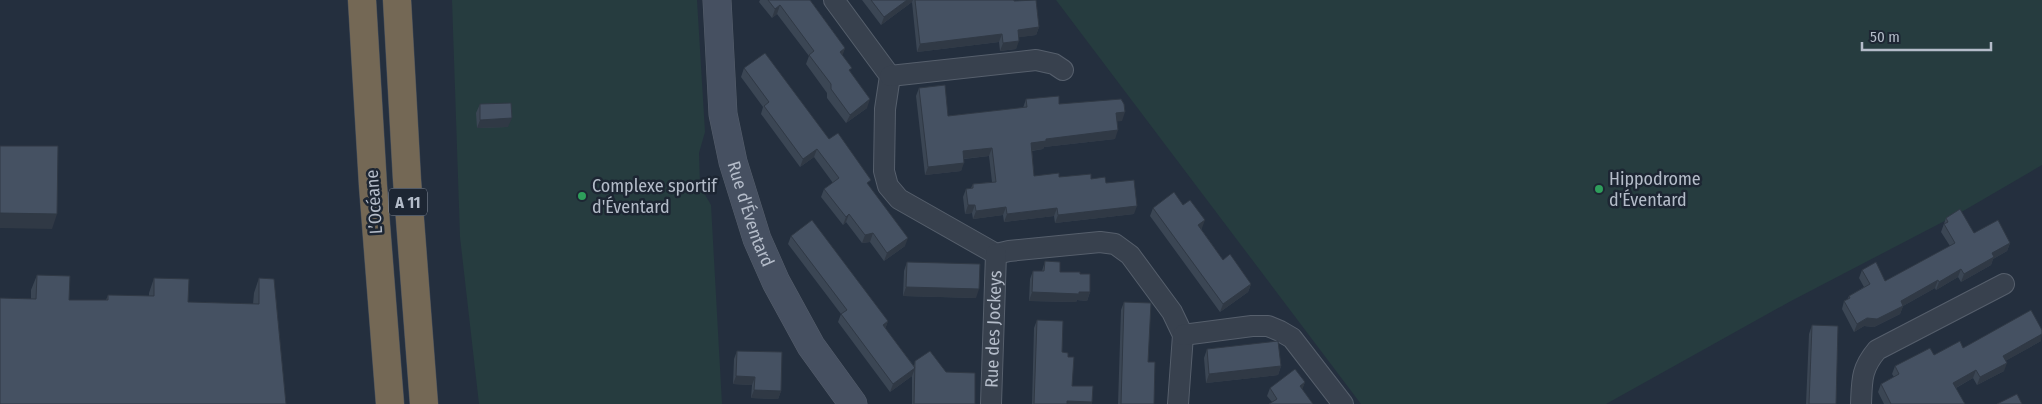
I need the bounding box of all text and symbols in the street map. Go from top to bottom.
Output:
scale bar [1862,20,1991,52]
text: 50 m [1870,28,1900,46]
street label: Rue d'Éventard [722,158,779,270]
place label: Hippodrome d'Éventard [1609,168,1701,211]
street label: L’Océane [361,169,387,235]
place label: Complexe sportif d'Éventard [592,175,718,218]
marker: Hippodrome d'Éventard [1593,183,1605,195]
road number: A 11 [389,188,427,216]
marker: Complexe sportif d'Éventard [576,190,588,202]
street label: Rue des Jockeys [981,270,1006,388]

